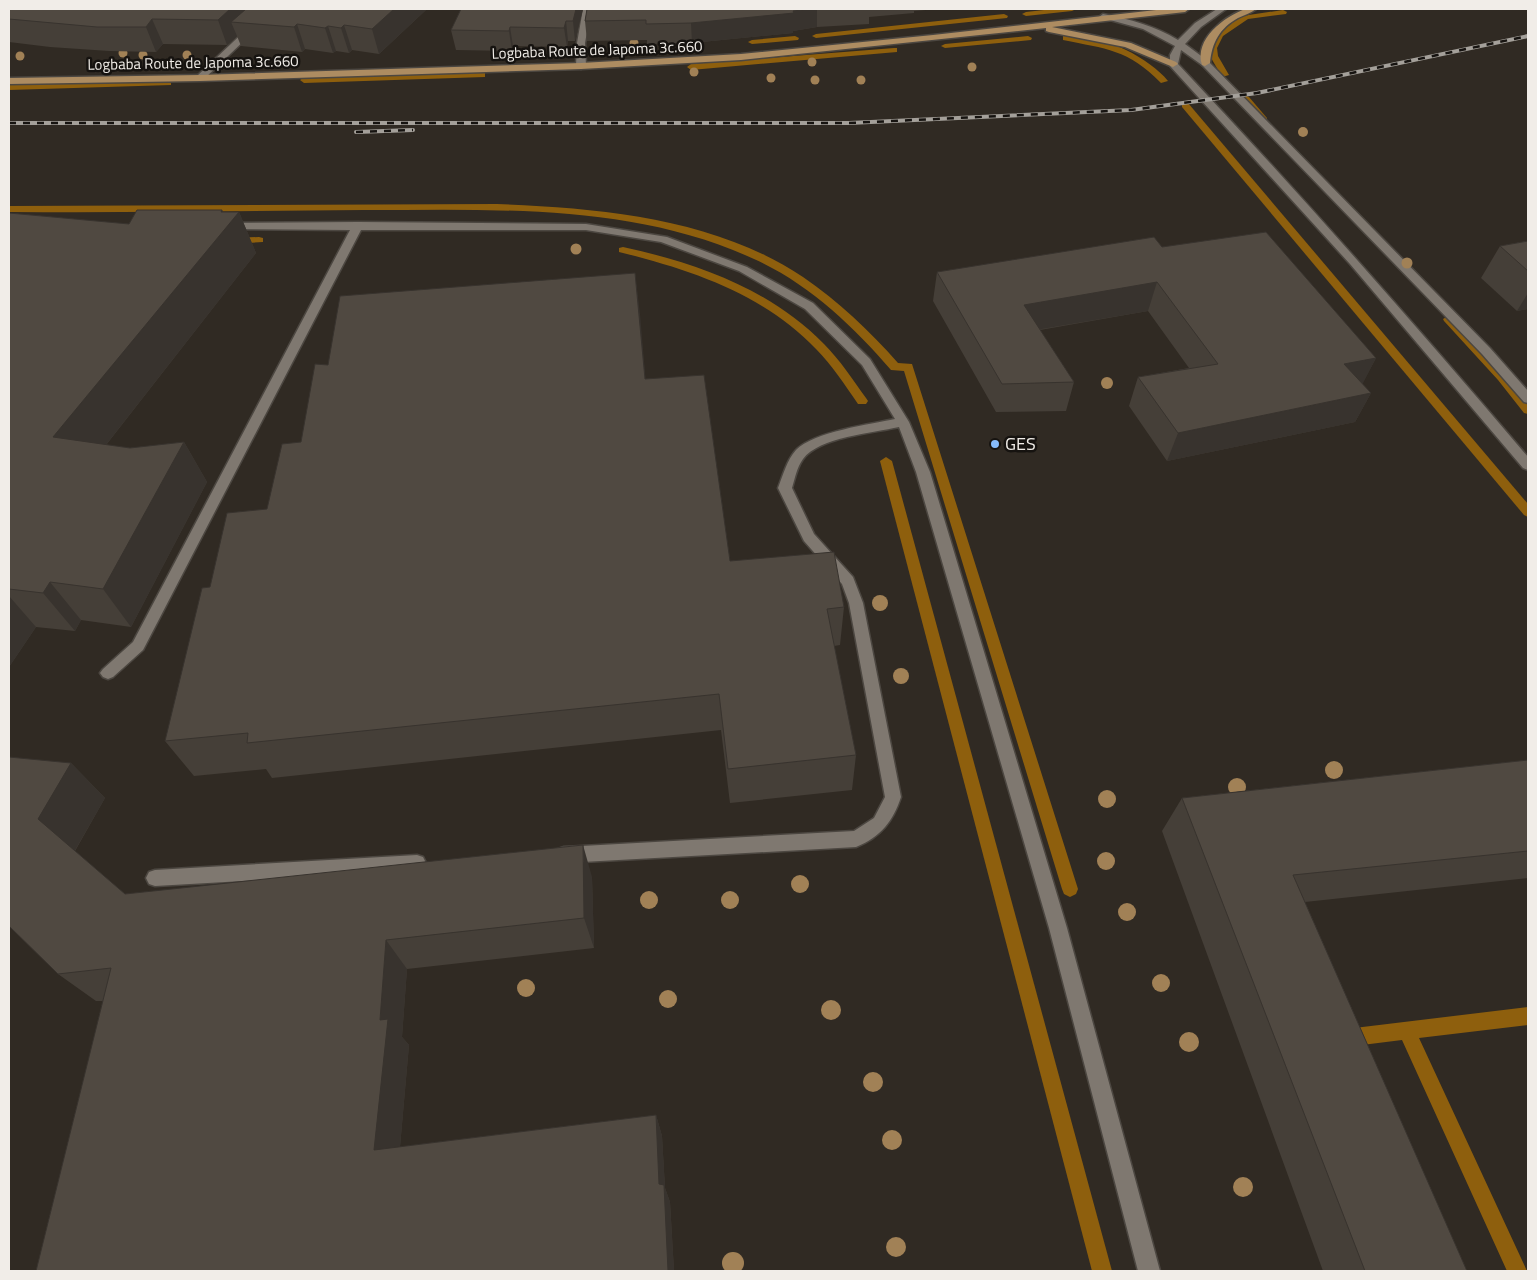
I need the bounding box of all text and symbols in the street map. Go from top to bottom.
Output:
street label: Logbaba Route de Japoma 3c.660 [491,34,703,65]
street label: Logbaba Route de Japoma 3c.660 [87,49,299,76]
place label: GES [1005,430,1036,457]
marker: GES [989,438,1001,450]

